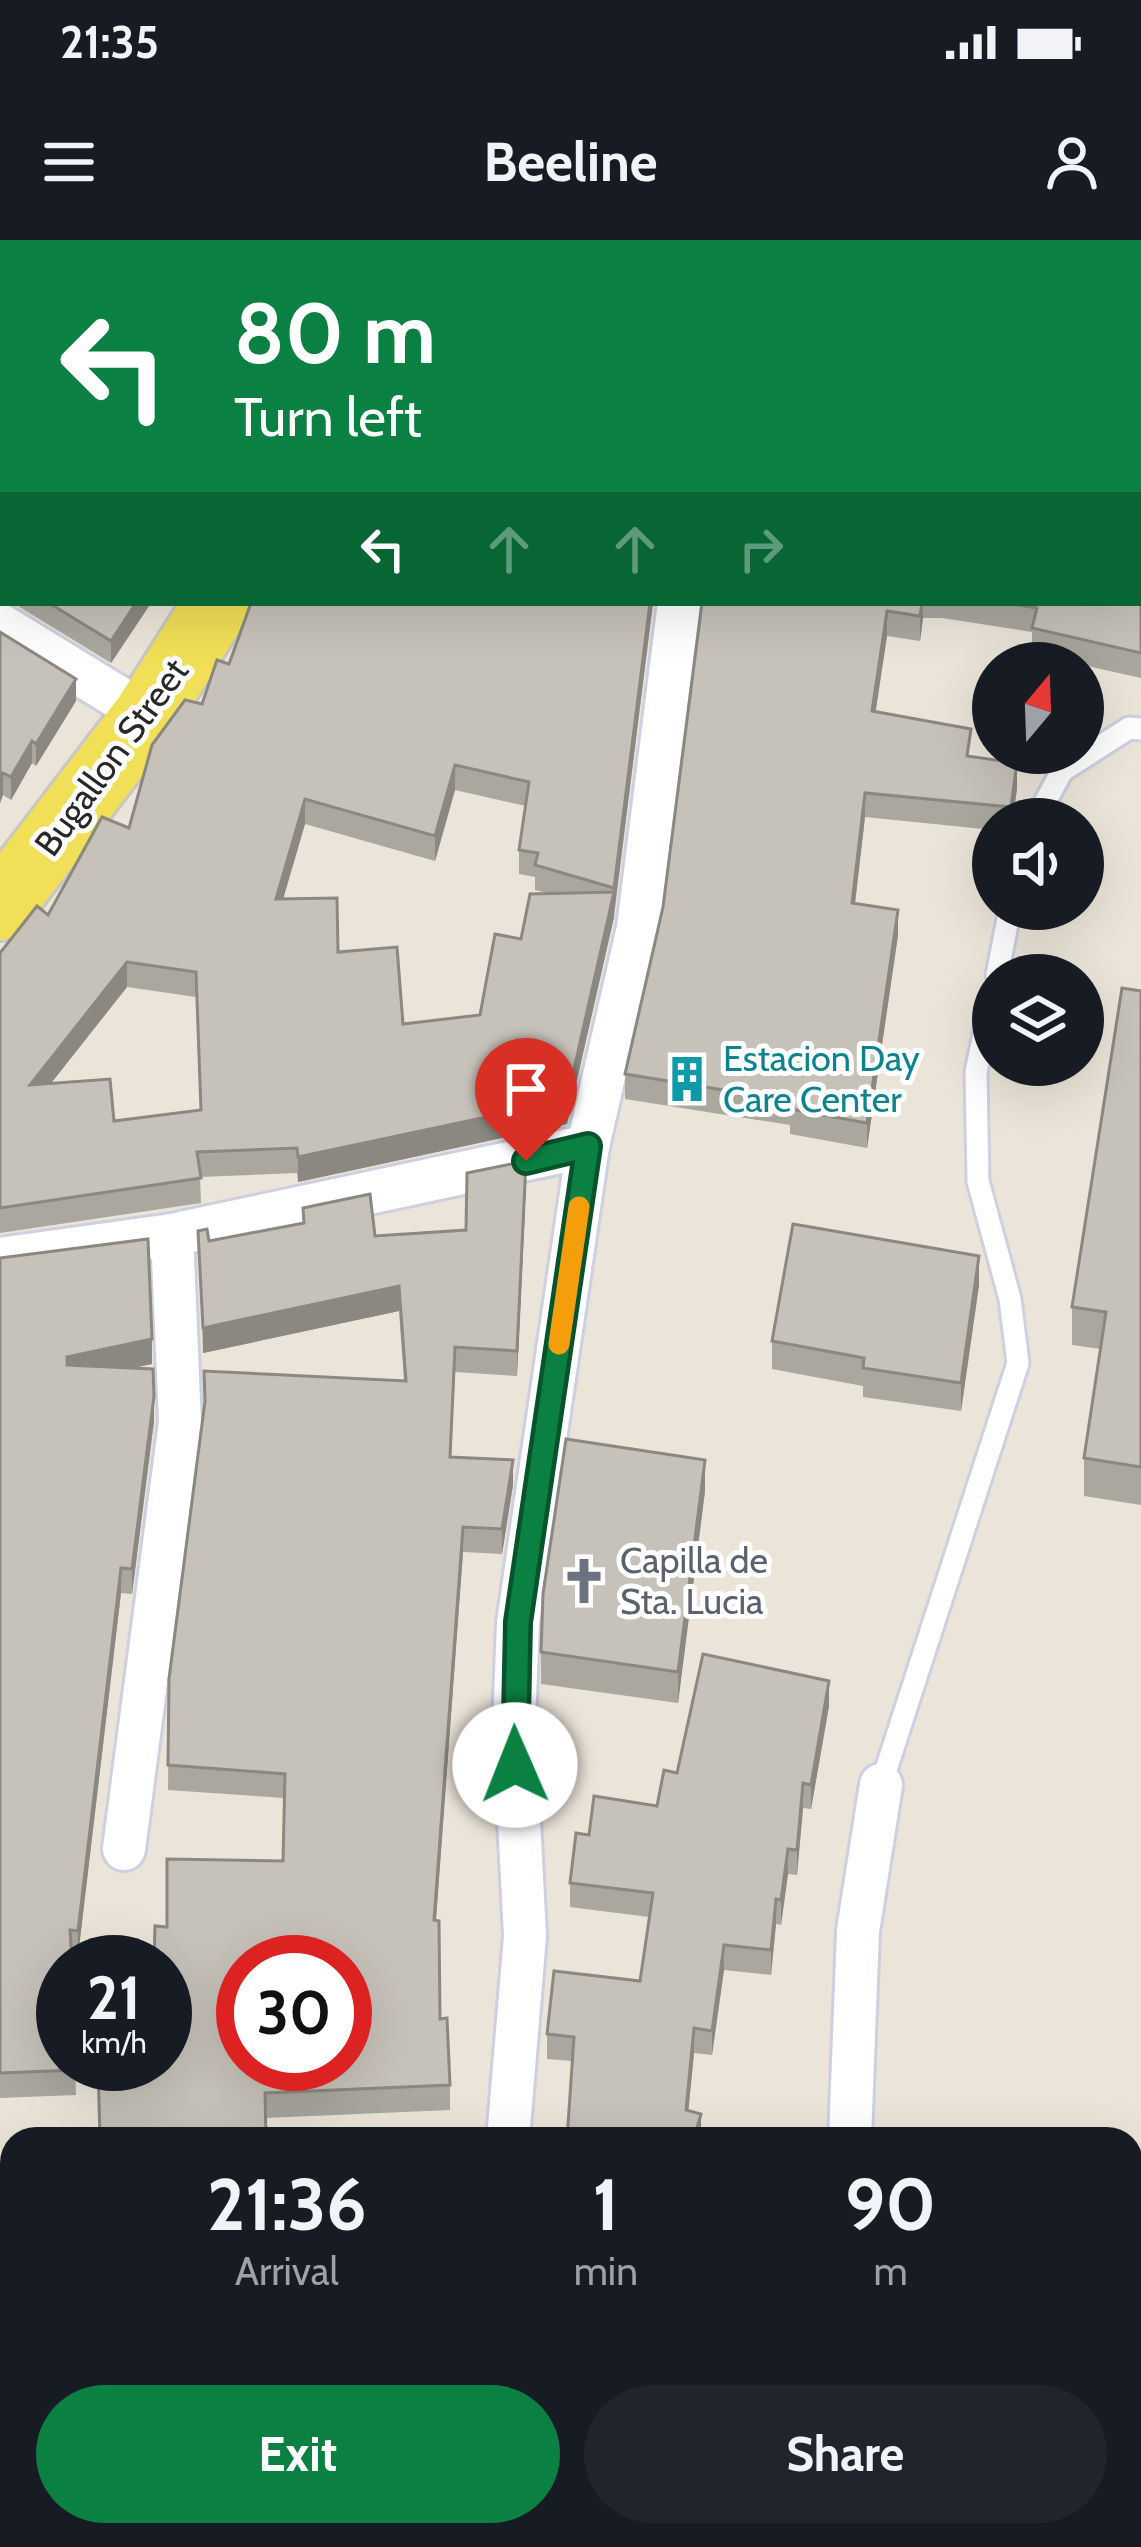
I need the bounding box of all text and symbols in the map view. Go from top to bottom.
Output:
text: 21:35 [60,15,159,69]
icon: menu [36,129,102,195]
text: Beeline [483,129,658,195]
icon: person [1039,129,1105,195]
text: 80 m [234,282,436,384]
icon: left [36,288,192,444]
text: Turn left [234,384,422,450]
icon: left [350,516,416,582]
icon: ahead [476,516,542,582]
icon: ahead [602,516,668,582]
icon: right [728,516,794,582]
north arrow [972,642,1104,774]
map controls [972,642,1104,1086]
street label: Bugallon Street [25,650,197,864]
button: sound [972,798,1104,930]
button: layers [972,954,1104,1086]
place label: Estacion Day Care Center [723,1036,920,1121]
pin [475,1038,577,1161]
building icon: Estacion Day Care Center [662,1054,712,1104]
icon: arrive [493,1056,559,1122]
place label: Capilla de Sta. Lucia [620,1538,768,1623]
church icon: Capilla de Sta. Lucia [559,1556,609,1606]
position arrow [452,1702,578,1828]
speed limit sign: 30 [216,1935,372,2091]
text: 21 [87,1961,141,2034]
text: km/h [81,2024,147,2061]
text: 21:36 [207,2161,367,2248]
text: 1 [593,2161,619,2248]
text: 90 [845,2161,936,2248]
text: Arrival [235,2247,339,2295]
text: min [574,2247,638,2295]
text: m [873,2247,908,2295]
button: Exit [36,2385,560,2523]
button: Share [584,2385,1107,2523]

